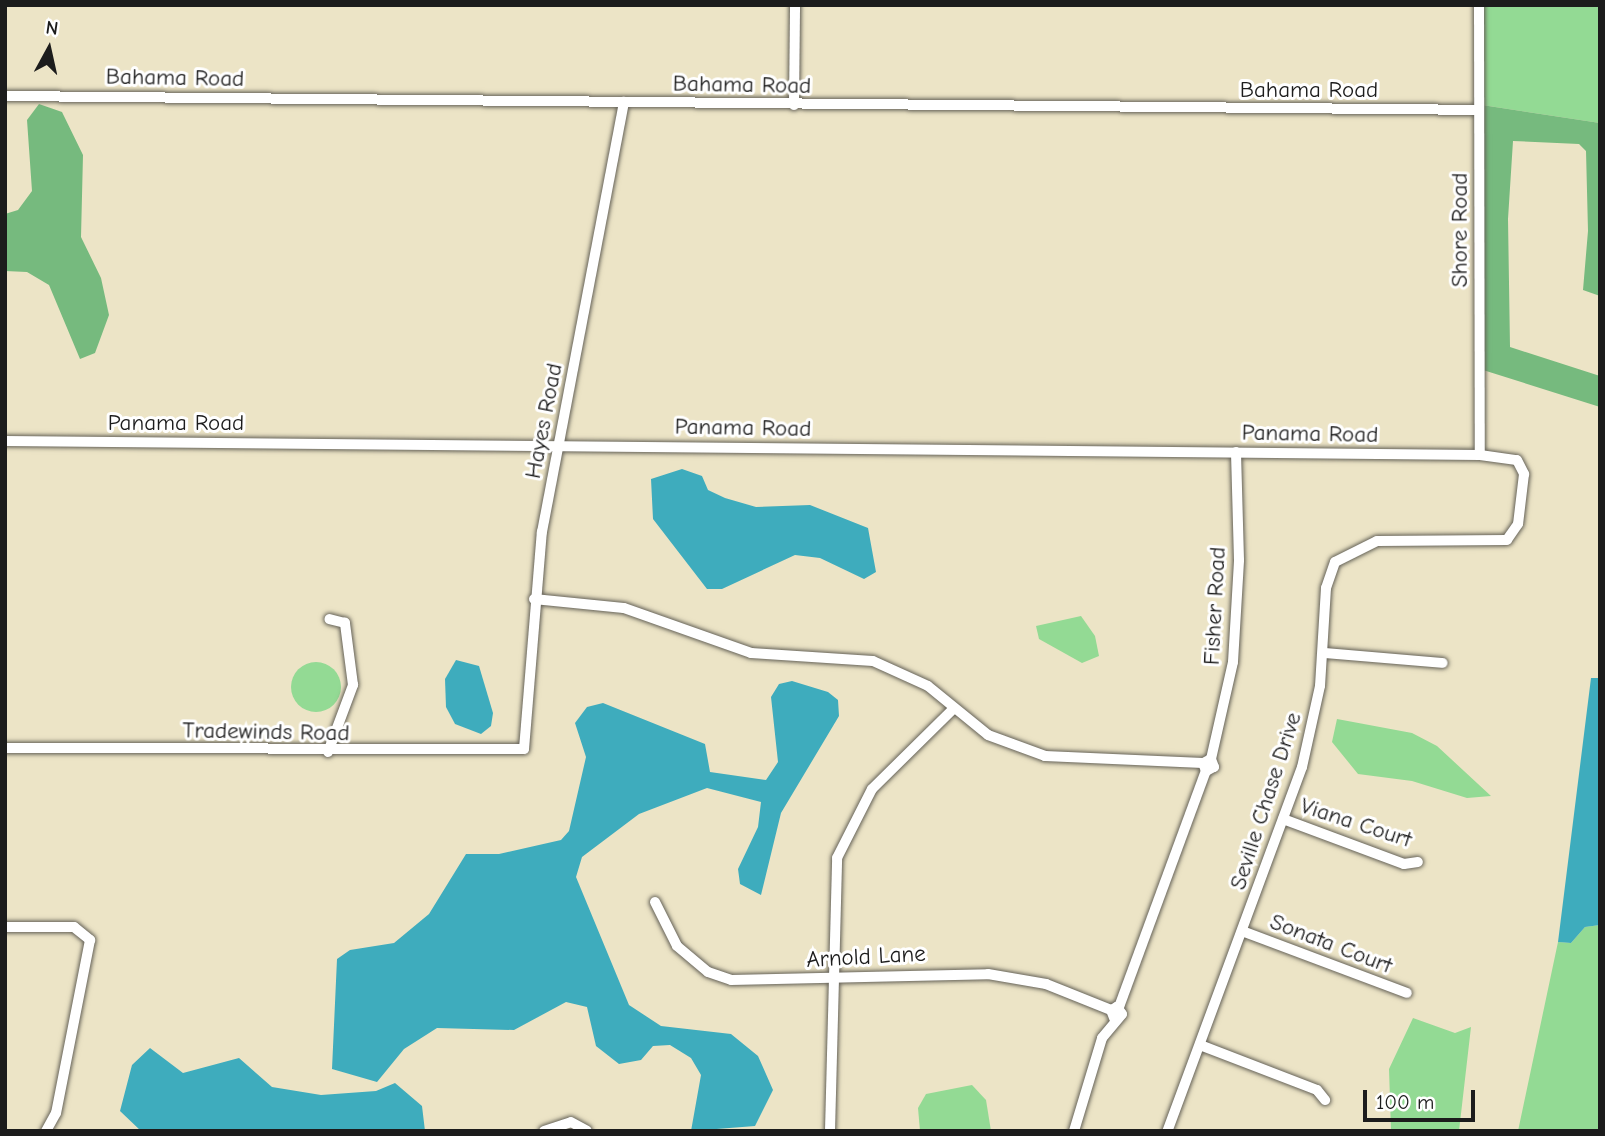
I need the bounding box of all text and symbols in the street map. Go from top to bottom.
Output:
north arrow [14,14,84,84]
text: N [44,16,60,40]
street label: Bahama Road [105,63,245,93]
street label: Bahama Road [672,70,812,100]
street label: Bahama Road [1240,76,1378,104]
street label: Shore Road [1446,173,1474,287]
street label: Hayes Road [519,361,569,481]
street label: Panama Road [108,409,244,437]
street label: Panama Road [674,413,812,443]
street label: Panama Road [1241,419,1379,449]
street label: Fisher Road [1198,546,1232,666]
street label: Seville Chase Drive [1224,709,1308,893]
street label: Tradewinds Road [182,717,350,747]
street label: Viana Court [1297,792,1415,854]
street label: Sonata Court [1266,908,1396,980]
street label: Arnold Lane [806,940,926,974]
scale bar [1367,1076,1479,1120]
text: 100 m [1376,1090,1434,1114]

